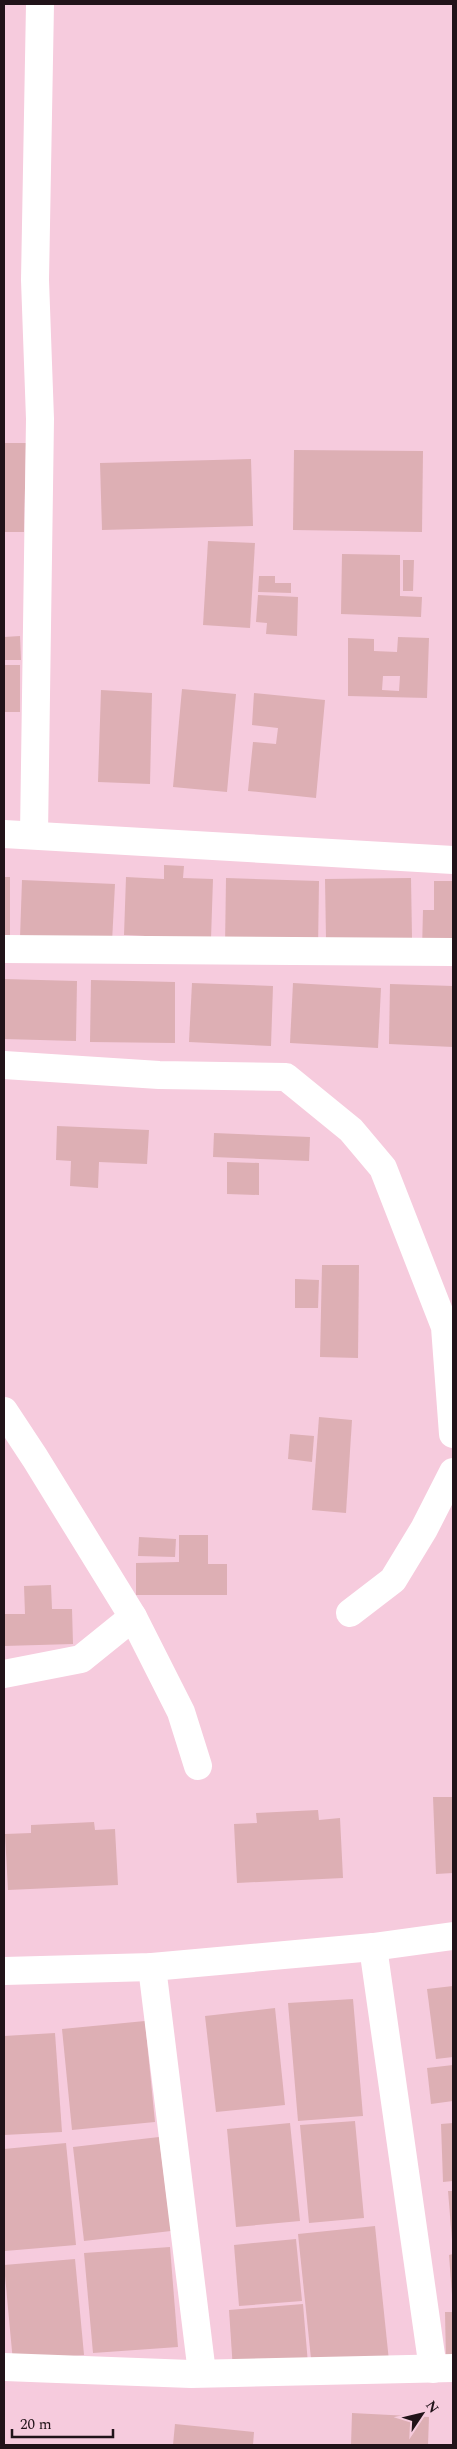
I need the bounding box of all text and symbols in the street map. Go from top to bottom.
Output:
north arrow [397,2389,447,2439]
text: N [420,2396,444,2418]
scale bar [12,2406,114,2438]
text: 20 m [20,2413,52,2436]

